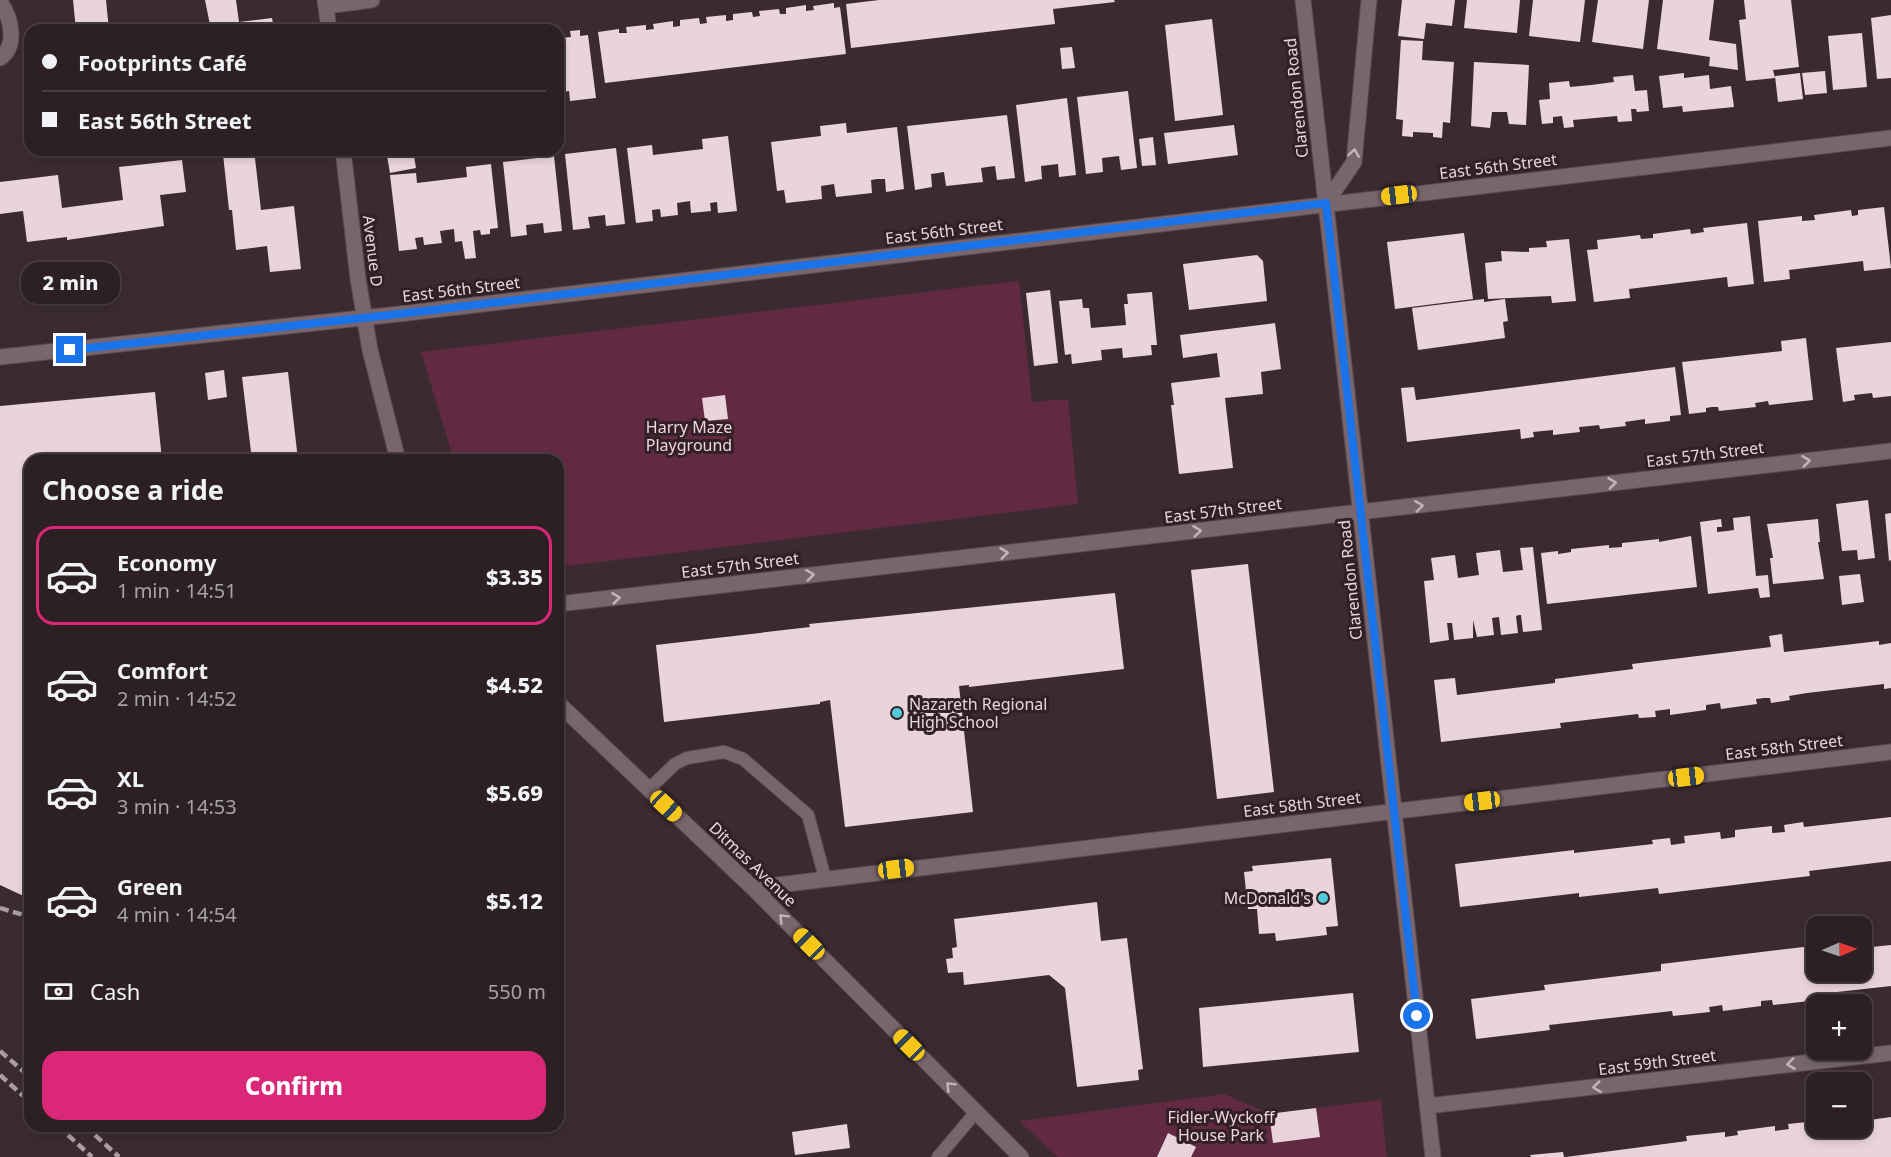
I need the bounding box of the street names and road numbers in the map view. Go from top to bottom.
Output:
street label: Clarendon Road [1279,37,1313,159]
street label: East 56th Street [1438,148,1558,184]
street label: East 56th Street [884,213,1004,249]
street label: Avenue D [358,214,388,288]
street label: East 56th Street [401,271,521,307]
street label: East 57th Street [1645,436,1765,472]
street label: East 57th Street [1163,492,1283,528]
street label: Clarendon Road [1333,519,1367,641]
street label: East 57th Street [680,547,800,583]
street label: East 58th Street [1724,729,1844,765]
street label: East 58th Street [1242,786,1362,822]
street label: Ditmas Avenue [705,817,801,911]
street label: East 59th Street [1597,1044,1717,1080]

